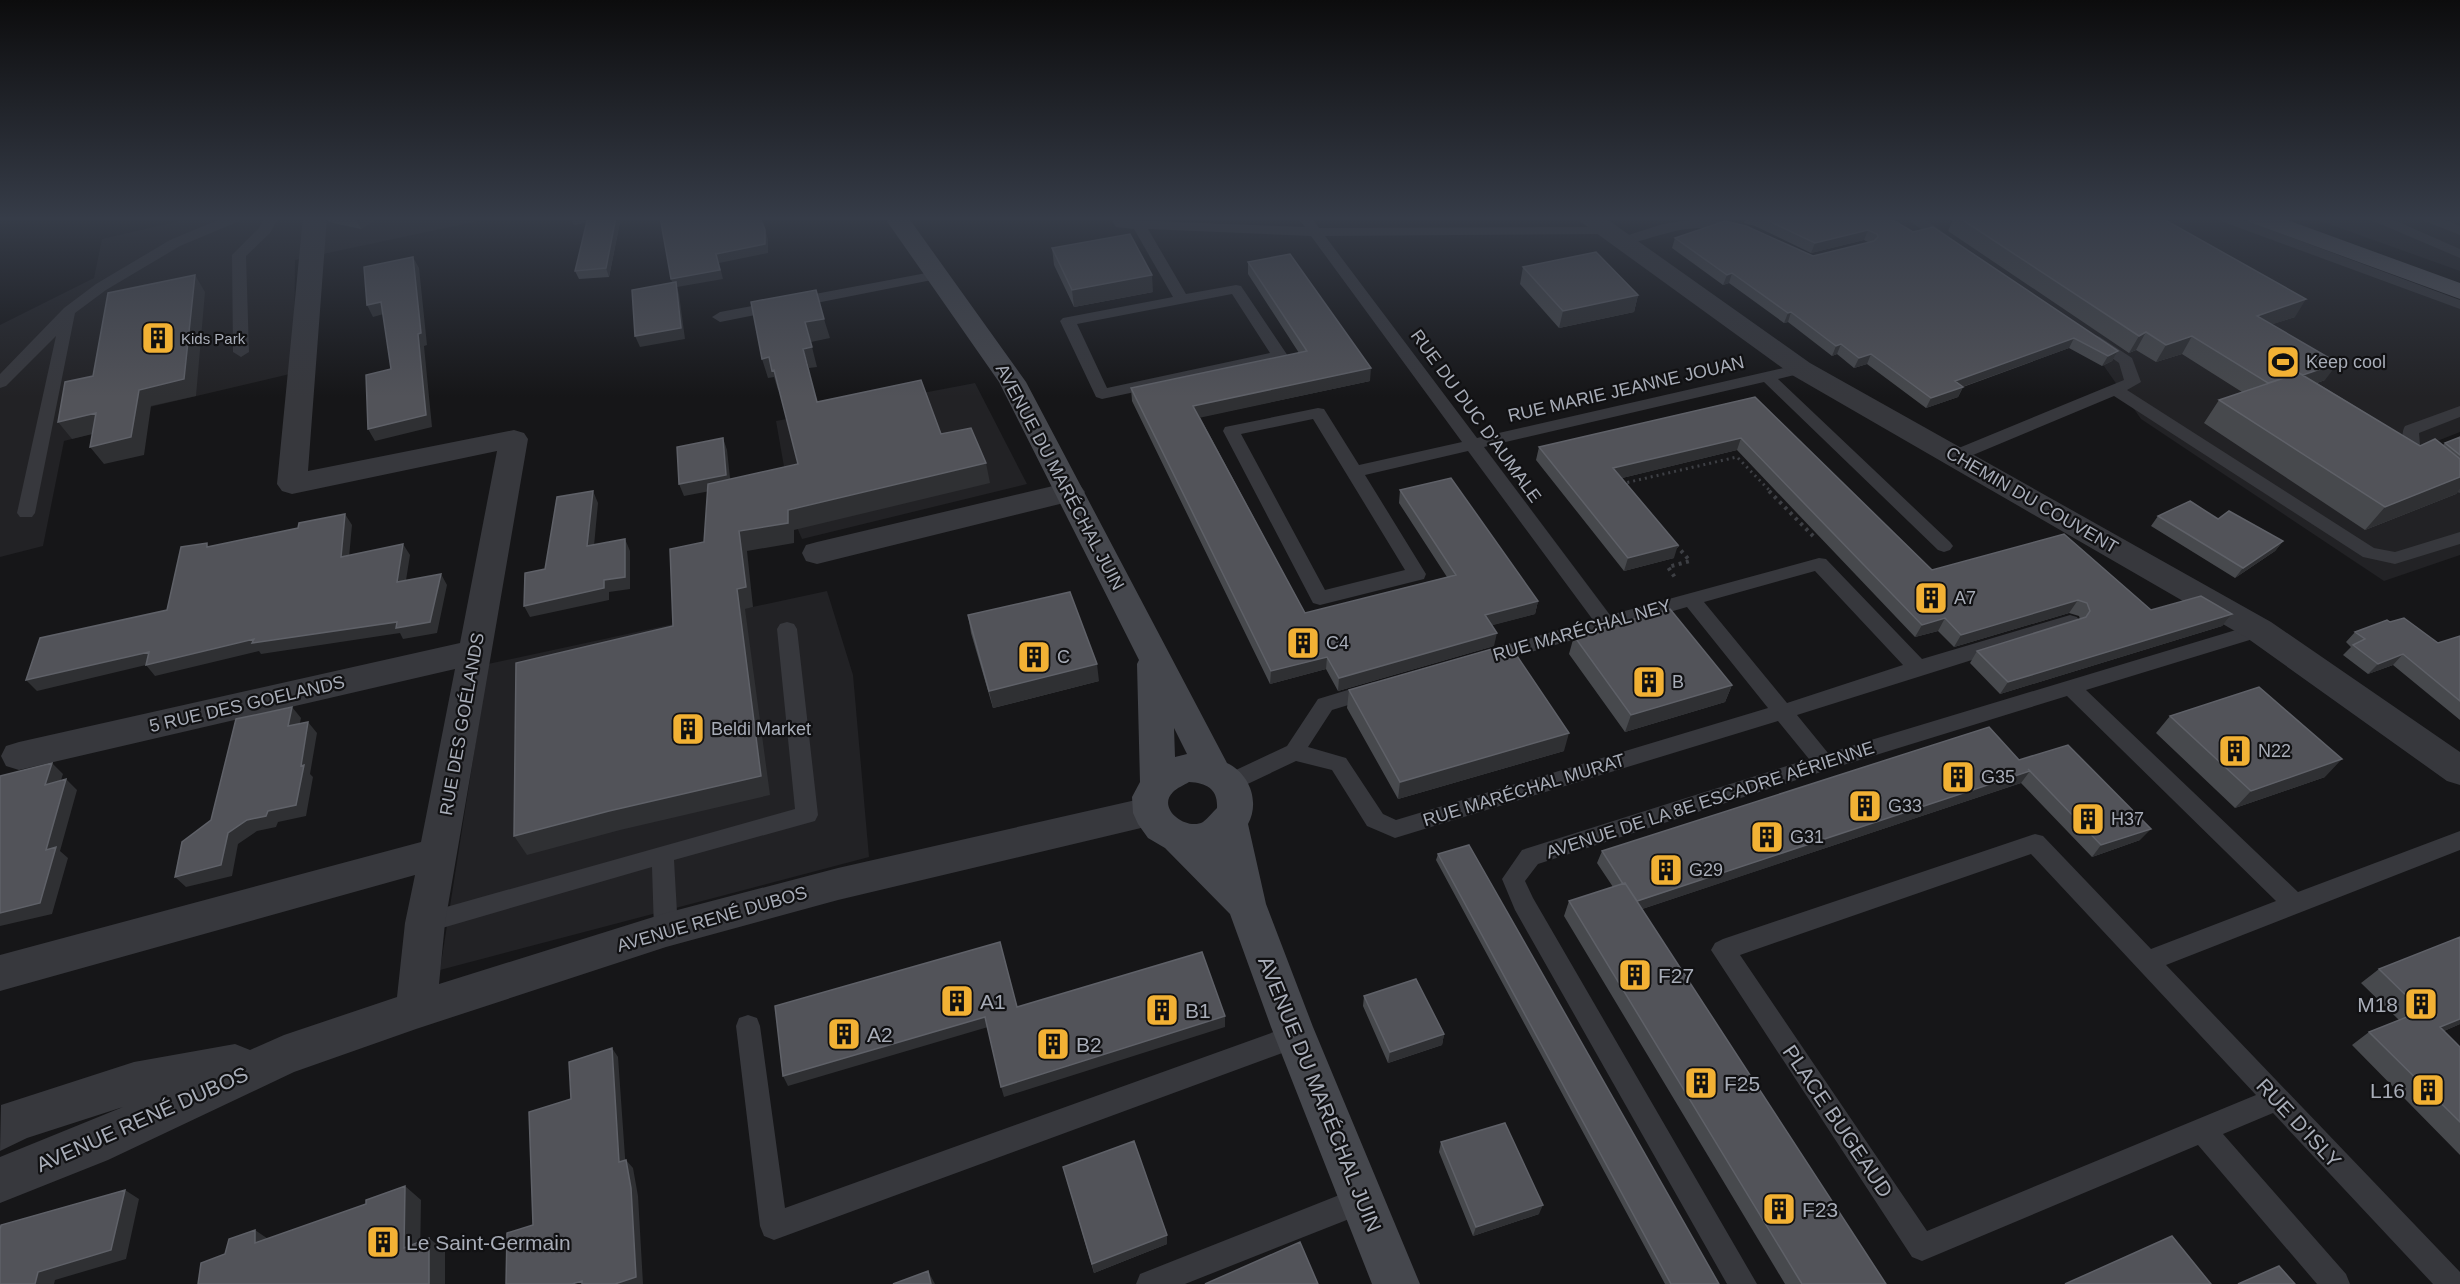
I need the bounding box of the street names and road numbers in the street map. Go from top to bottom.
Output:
street label: RUE DU DUC D'AUMALE [1407,326,1545,506]
street label: RUE MARIE JEANNE JOUAN [1506,352,1746,426]
street label: AVENUE DU MARÉCHAL JUIN [992,361,1128,593]
street label: CHEMIN DU COUVENT [1943,443,2121,557]
street label: RUE MARÉCHAL NEY [1491,595,1673,665]
street label: RUE DES GOÉLANDS [436,631,488,817]
street label: 5 RUE DES GOELANDS [147,672,347,736]
street label: AVENUE DE LA 8E ESCADRE AÉRIENNE [1543,737,1877,863]
street label: RUE MARÉCHAL MURAT [1421,750,1627,830]
street label: AVENUE RENÉ DUBOS [615,882,809,956]
street label: AVENUE DU MARÉCHAL JUIN [1254,953,1386,1235]
street label: PLACE BUGEAUD [1779,1041,1897,1201]
street label: AVENUE RENÉ DUBOS [32,1062,252,1176]
street label: RUE D'ISLY [2252,1074,2346,1172]

